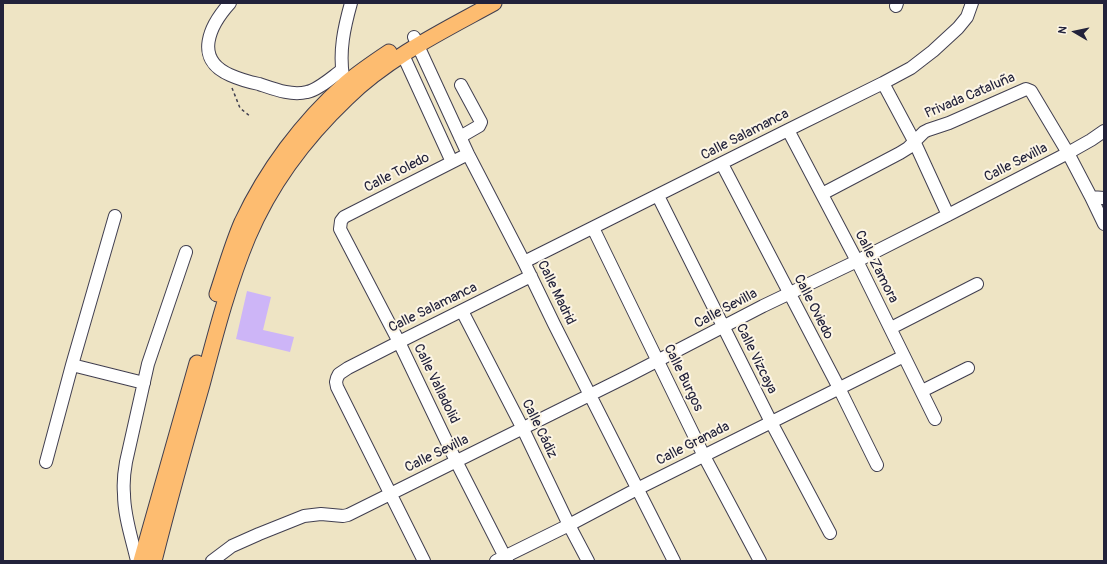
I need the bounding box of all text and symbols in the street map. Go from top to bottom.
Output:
north arrow [1055,12,1095,52]
text: N [1056,25,1070,35]
street label: Privada Cataluña [922,69,1018,123]
street label: Calle Salamanca [698,106,792,164]
street label: Calle Sevilla [982,140,1050,186]
street label: Calle Toledo [362,149,432,197]
street label: Calle Zamora [851,228,901,306]
street label: Calle Madrid [533,258,579,328]
street label: Calle Oviedo [790,272,836,342]
street label: Calle Salamanca [386,279,480,337]
street label: Calle Sevilla [692,285,760,333]
street label: Calle Vizcaya [732,321,780,397]
street label: Calle Valladolid [409,341,463,427]
street label: Calle Burgos [660,342,706,414]
street label: Calle Cádiz [518,397,560,461]
street label: Calle Granada [654,418,732,470]
street label: Calle Sevilla [402,431,472,477]

